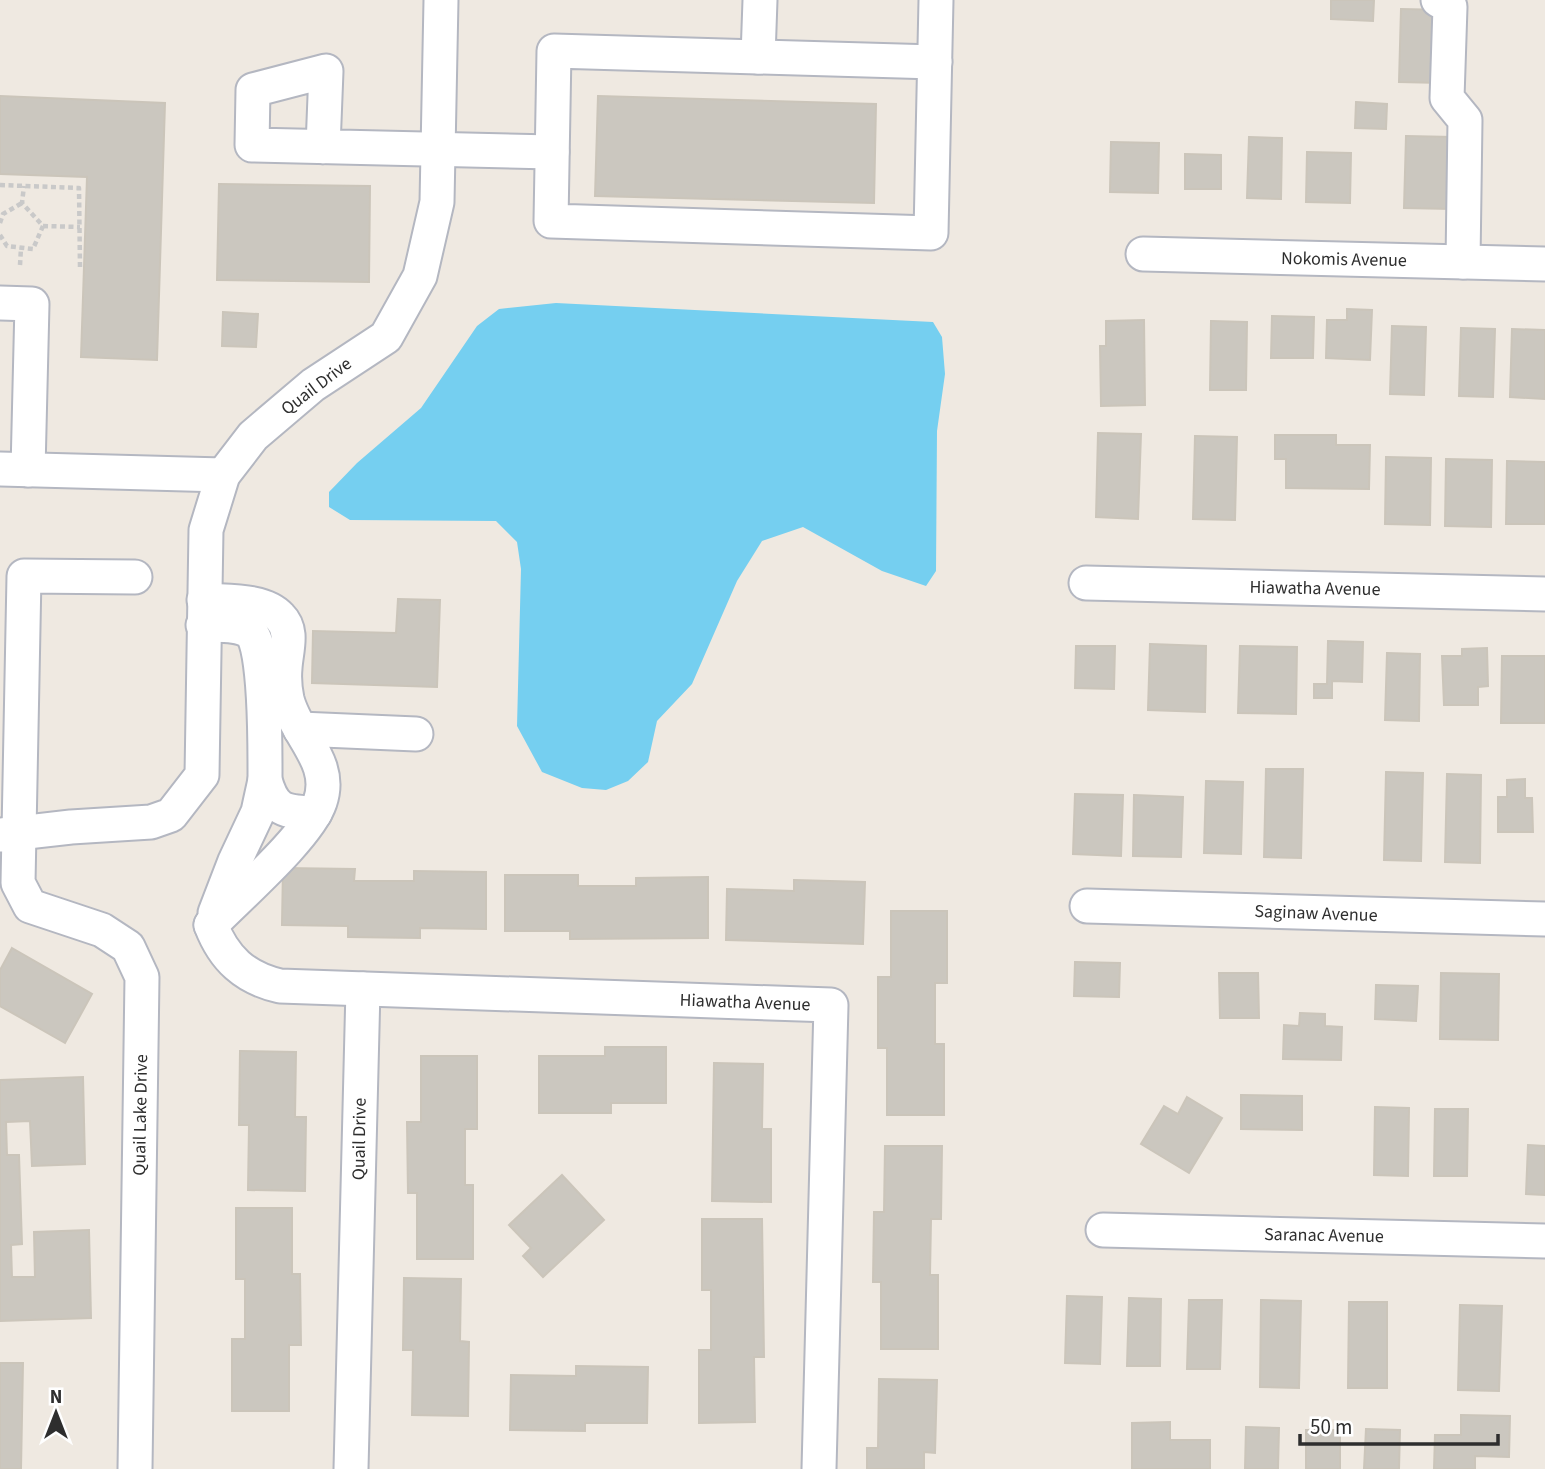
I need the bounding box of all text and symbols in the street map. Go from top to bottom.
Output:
street label: Nokomis Avenue [1281,246,1407,273]
street label: Quail Drive [276,352,357,421]
street label: Hiawatha Avenue [1249,575,1381,602]
street label: Saginaw Avenue [1254,899,1378,928]
street label: Hiawatha Avenue [679,988,811,1017]
street label: Quail Lake Drive [127,1054,154,1176]
street label: Quail Drive [346,1098,373,1180]
street label: Saranac Avenue [1264,1222,1384,1249]
north arrow [21,1378,91,1448]
text: N [50,1384,62,1411]
scale bar [1300,1402,1498,1446]
text: 50 m [1310,1412,1352,1442]

